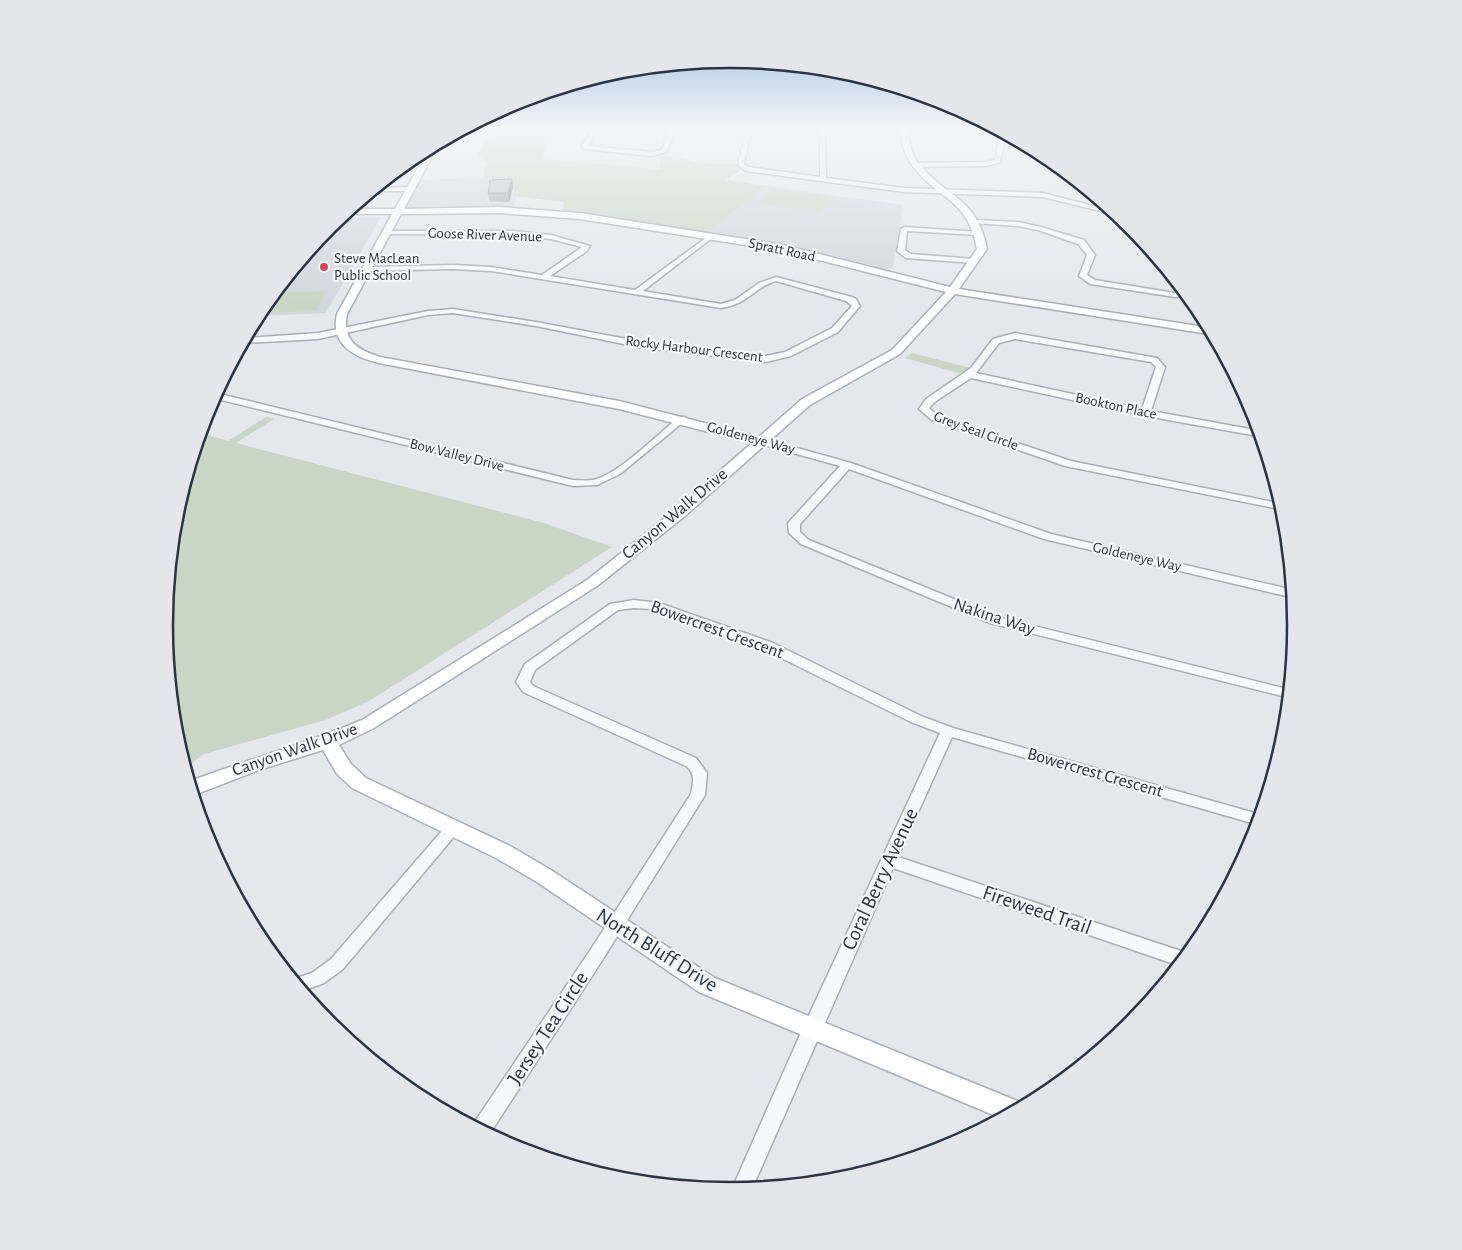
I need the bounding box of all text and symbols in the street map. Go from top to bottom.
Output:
street label: Goose River Avenue [428,226,543,244]
street label: Spratt Road [747,236,817,264]
place label: Steve MacLean Public School [334,251,419,283]
marker: Steve MacLean Public School [318,261,330,273]
street label: Rocky Harbour Crescent [625,333,764,365]
street label: Bookton Place [1074,390,1158,422]
street label: Grey Seal Circle [932,409,1020,453]
street label: Goldeneye Way [705,419,797,457]
street label: Bow Valley Drive [408,436,506,474]
street label: Canyon Walk Drive [619,465,731,563]
street label: Goldeneye Way [1091,540,1183,575]
street label: Nakina Way [951,595,1037,639]
street label: Bowercrest Crescent [648,598,786,663]
street label: Canyon Walk Drive [230,720,360,780]
street label: Bowercrest Crescent [1025,745,1165,801]
street label: Coral Berry Avenue [838,805,922,953]
street label: Fireweed Trail [980,882,1094,938]
street label: North Bluff Drive [593,904,721,996]
street label: Jersey Tea Circle [504,968,592,1088]

